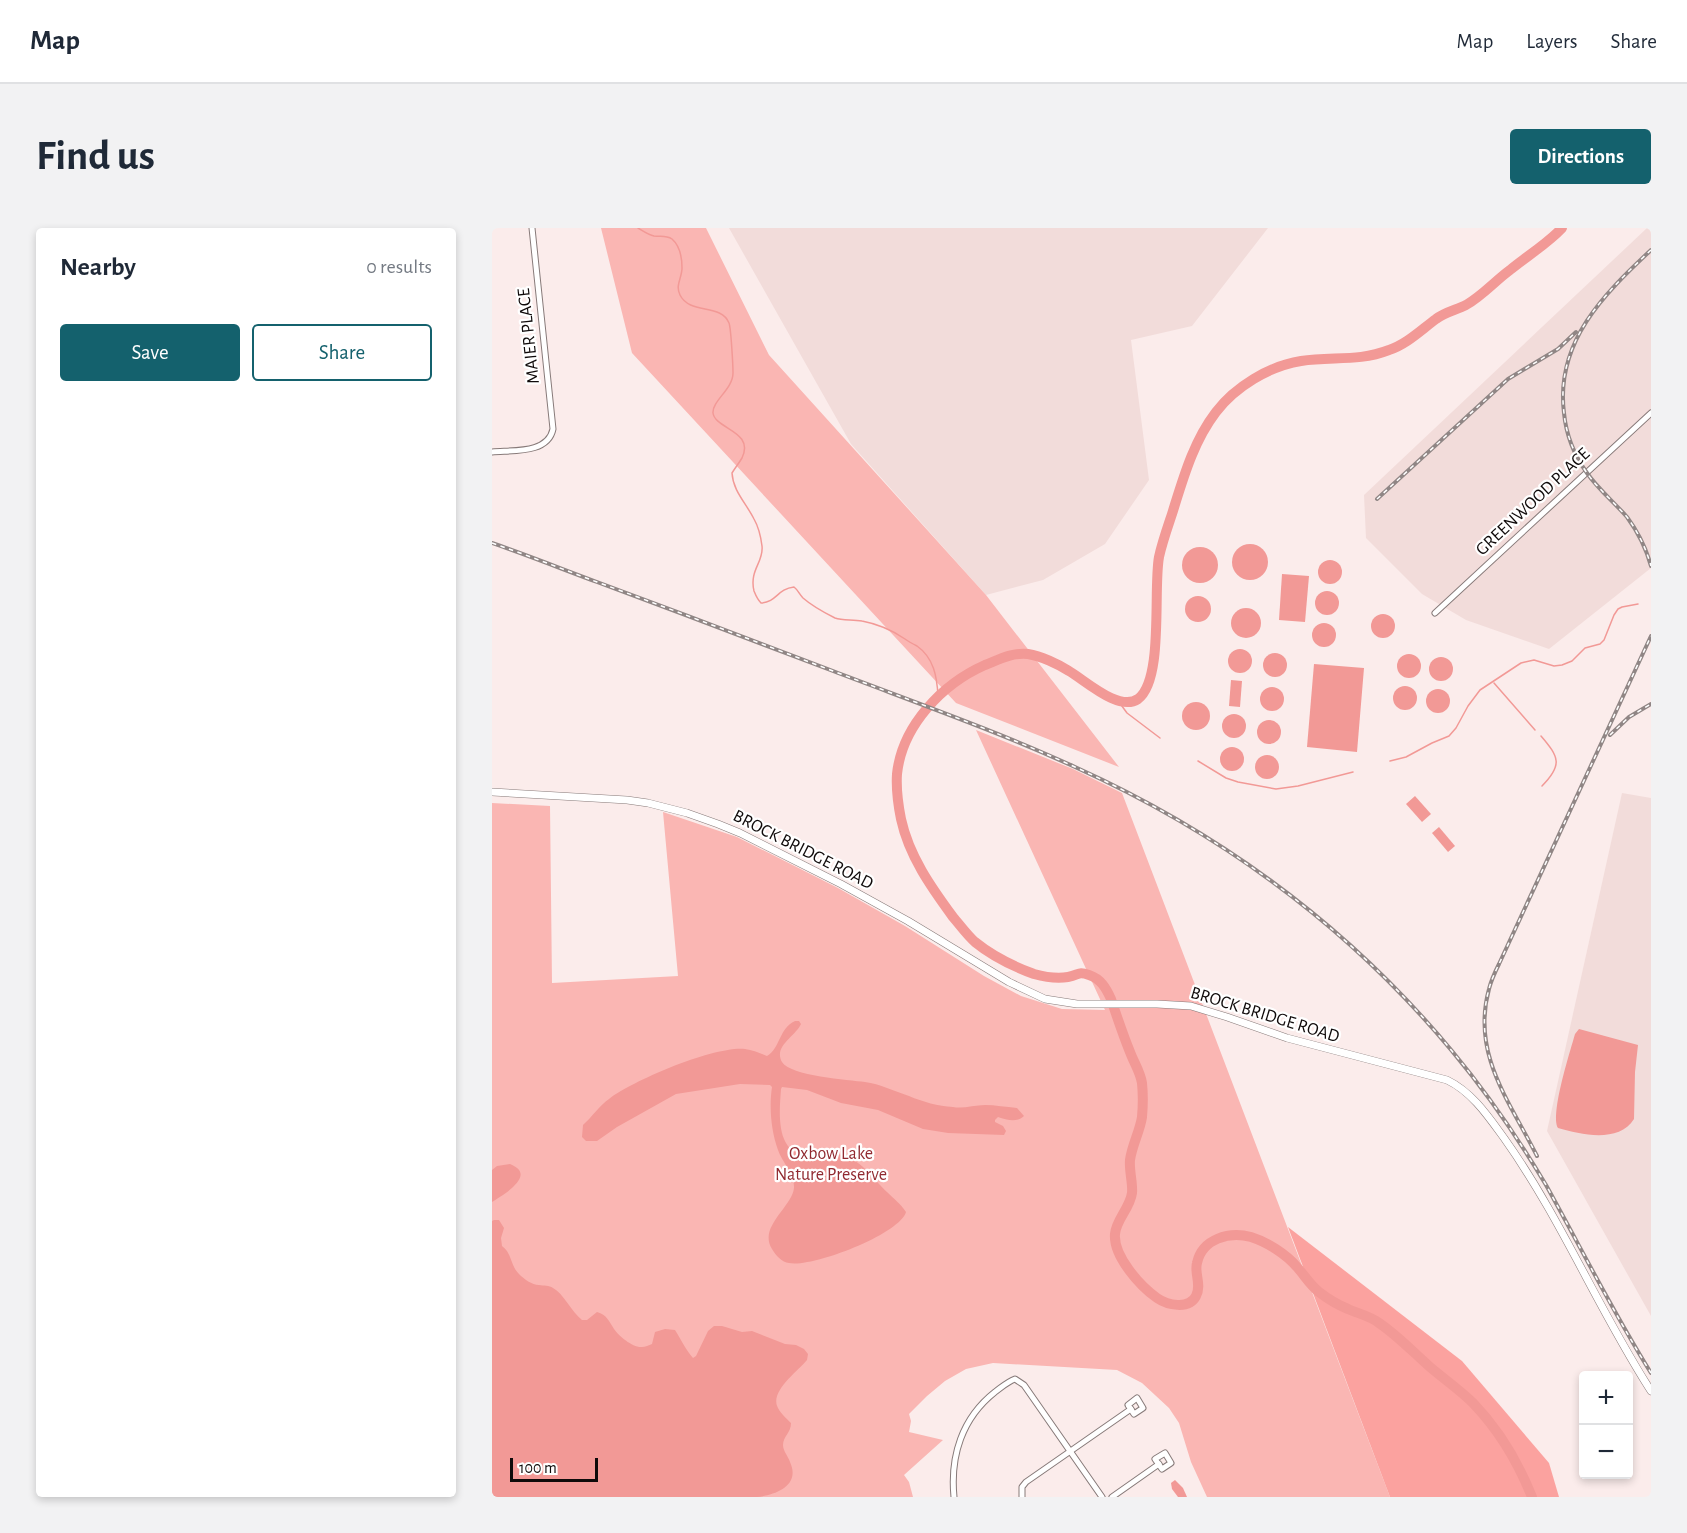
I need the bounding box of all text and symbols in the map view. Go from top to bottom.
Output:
text: Map [30,27,80,55]
text: Map [1457,31,1493,52]
text: Layers [1526,31,1577,52]
text: Share [1610,31,1657,52]
button: Directions [1510,129,1651,184]
text: Find us [36,135,155,177]
text: Nearby [60,254,136,280]
text: 0 results [366,257,432,277]
street label: MAIER PLACE [515,287,543,385]
button: Save [60,324,240,381]
button: Share [252,324,432,381]
street label: GREENWOOD PLACE [1473,445,1594,559]
street label: BROCK BRIDGE ROAD [730,807,876,893]
street label: BROCK BRIDGE ROAD [1188,984,1342,1046]
park label: Oxbow Lake Nature Preserve [775,1145,887,1184]
map controls [1579,1371,1633,1479]
button: + [1579,1371,1633,1425]
button: − [1579,1425,1633,1479]
scale bar [510,1455,598,1482]
text: 100 m [519,1460,557,1476]

